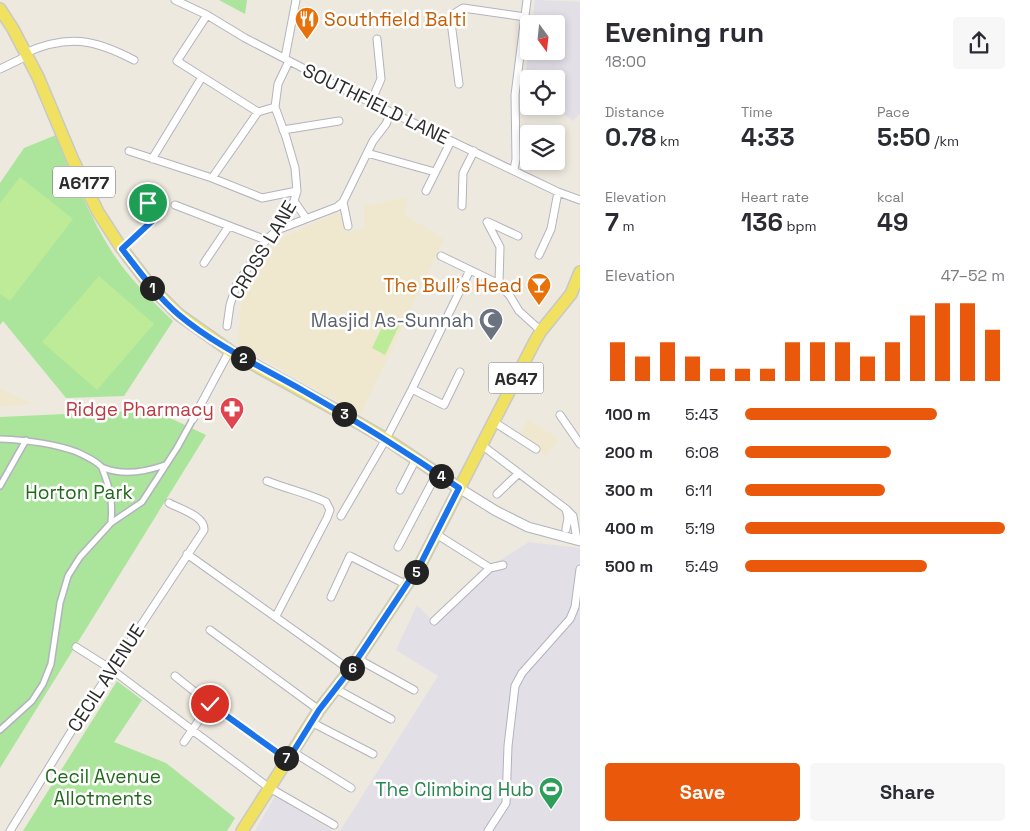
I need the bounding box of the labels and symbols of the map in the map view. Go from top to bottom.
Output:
restaurant icon: Southfield Balti [294,6,320,40]
place label: Southfield Balti [324,7,466,32]
north arrow [520,15,565,60]
street label: SOUTHFIELD LANE [299,58,453,150]
road number: A6177 [53,166,115,198]
pin [127,182,169,224]
street label: CROSS LANE [224,196,302,304]
bar icon: The Bull's Head [526,272,552,306]
place label: The Bull's Head [383,273,522,298]
pin: 1 [140,276,164,300]
mosque icon: Masjid As-Sunnah [478,307,504,341]
place label: Masjid As-Sunnah [311,308,474,333]
pin: 2 [230,346,256,370]
road number: A647 [488,362,544,393]
pharmacy icon: Ridge Pharmacy [219,396,245,430]
place label: Ridge Pharmacy [66,397,214,422]
pin: 3 [332,402,356,426]
pin: 4 [428,464,454,488]
park label: Horton Park [25,480,133,505]
pin: 5 [404,560,428,584]
street label: CECIL AVENUE [62,619,150,737]
pin: 6 [340,656,364,680]
pin [189,683,231,725]
pin: 7 [274,746,298,770]
park label: Cecil Avenue Allotments [45,764,161,811]
sports icon: The Climbing Hub [538,776,564,810]
place label: The Climbing Hub [375,777,534,802]

